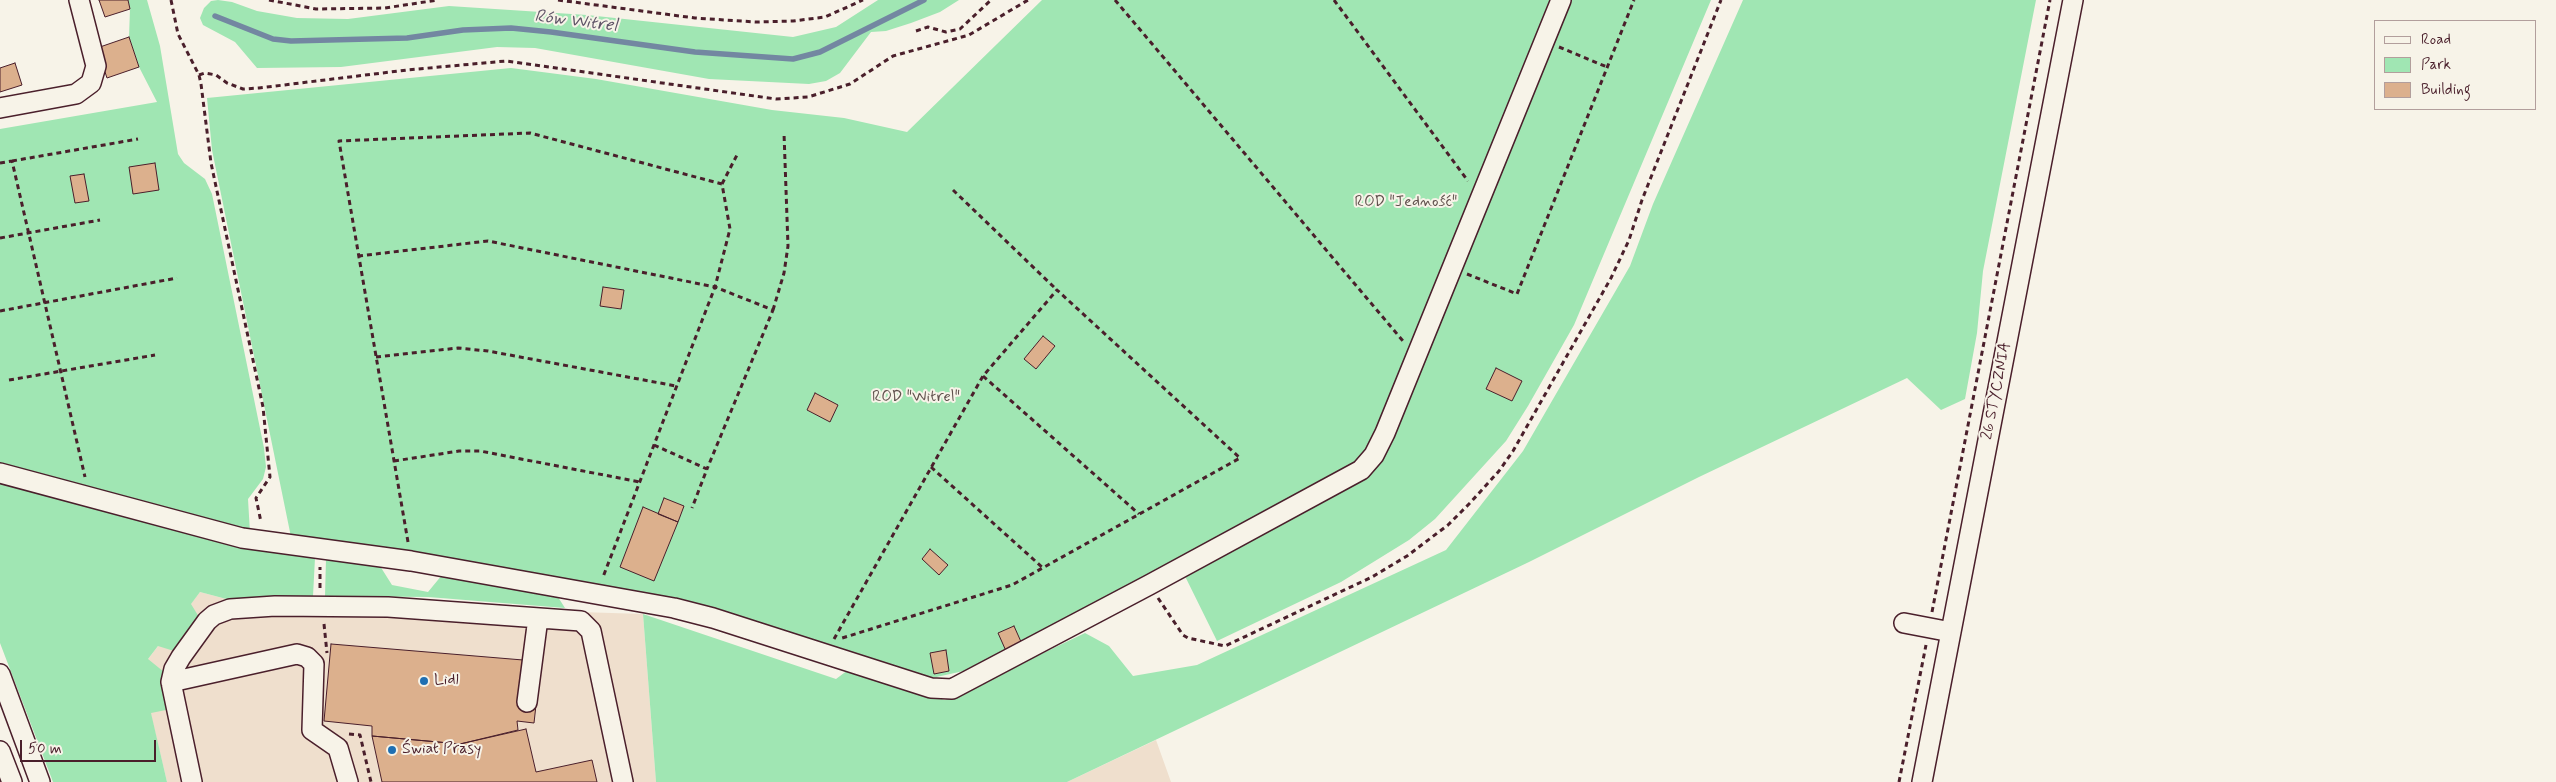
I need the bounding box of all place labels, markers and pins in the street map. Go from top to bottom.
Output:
place label: Lidl [434,671,459,691]
marker: Lidl [418,675,430,687]
place label: Świat Prasy [402,740,481,760]
marker: Świat Prasy [386,744,398,756]

